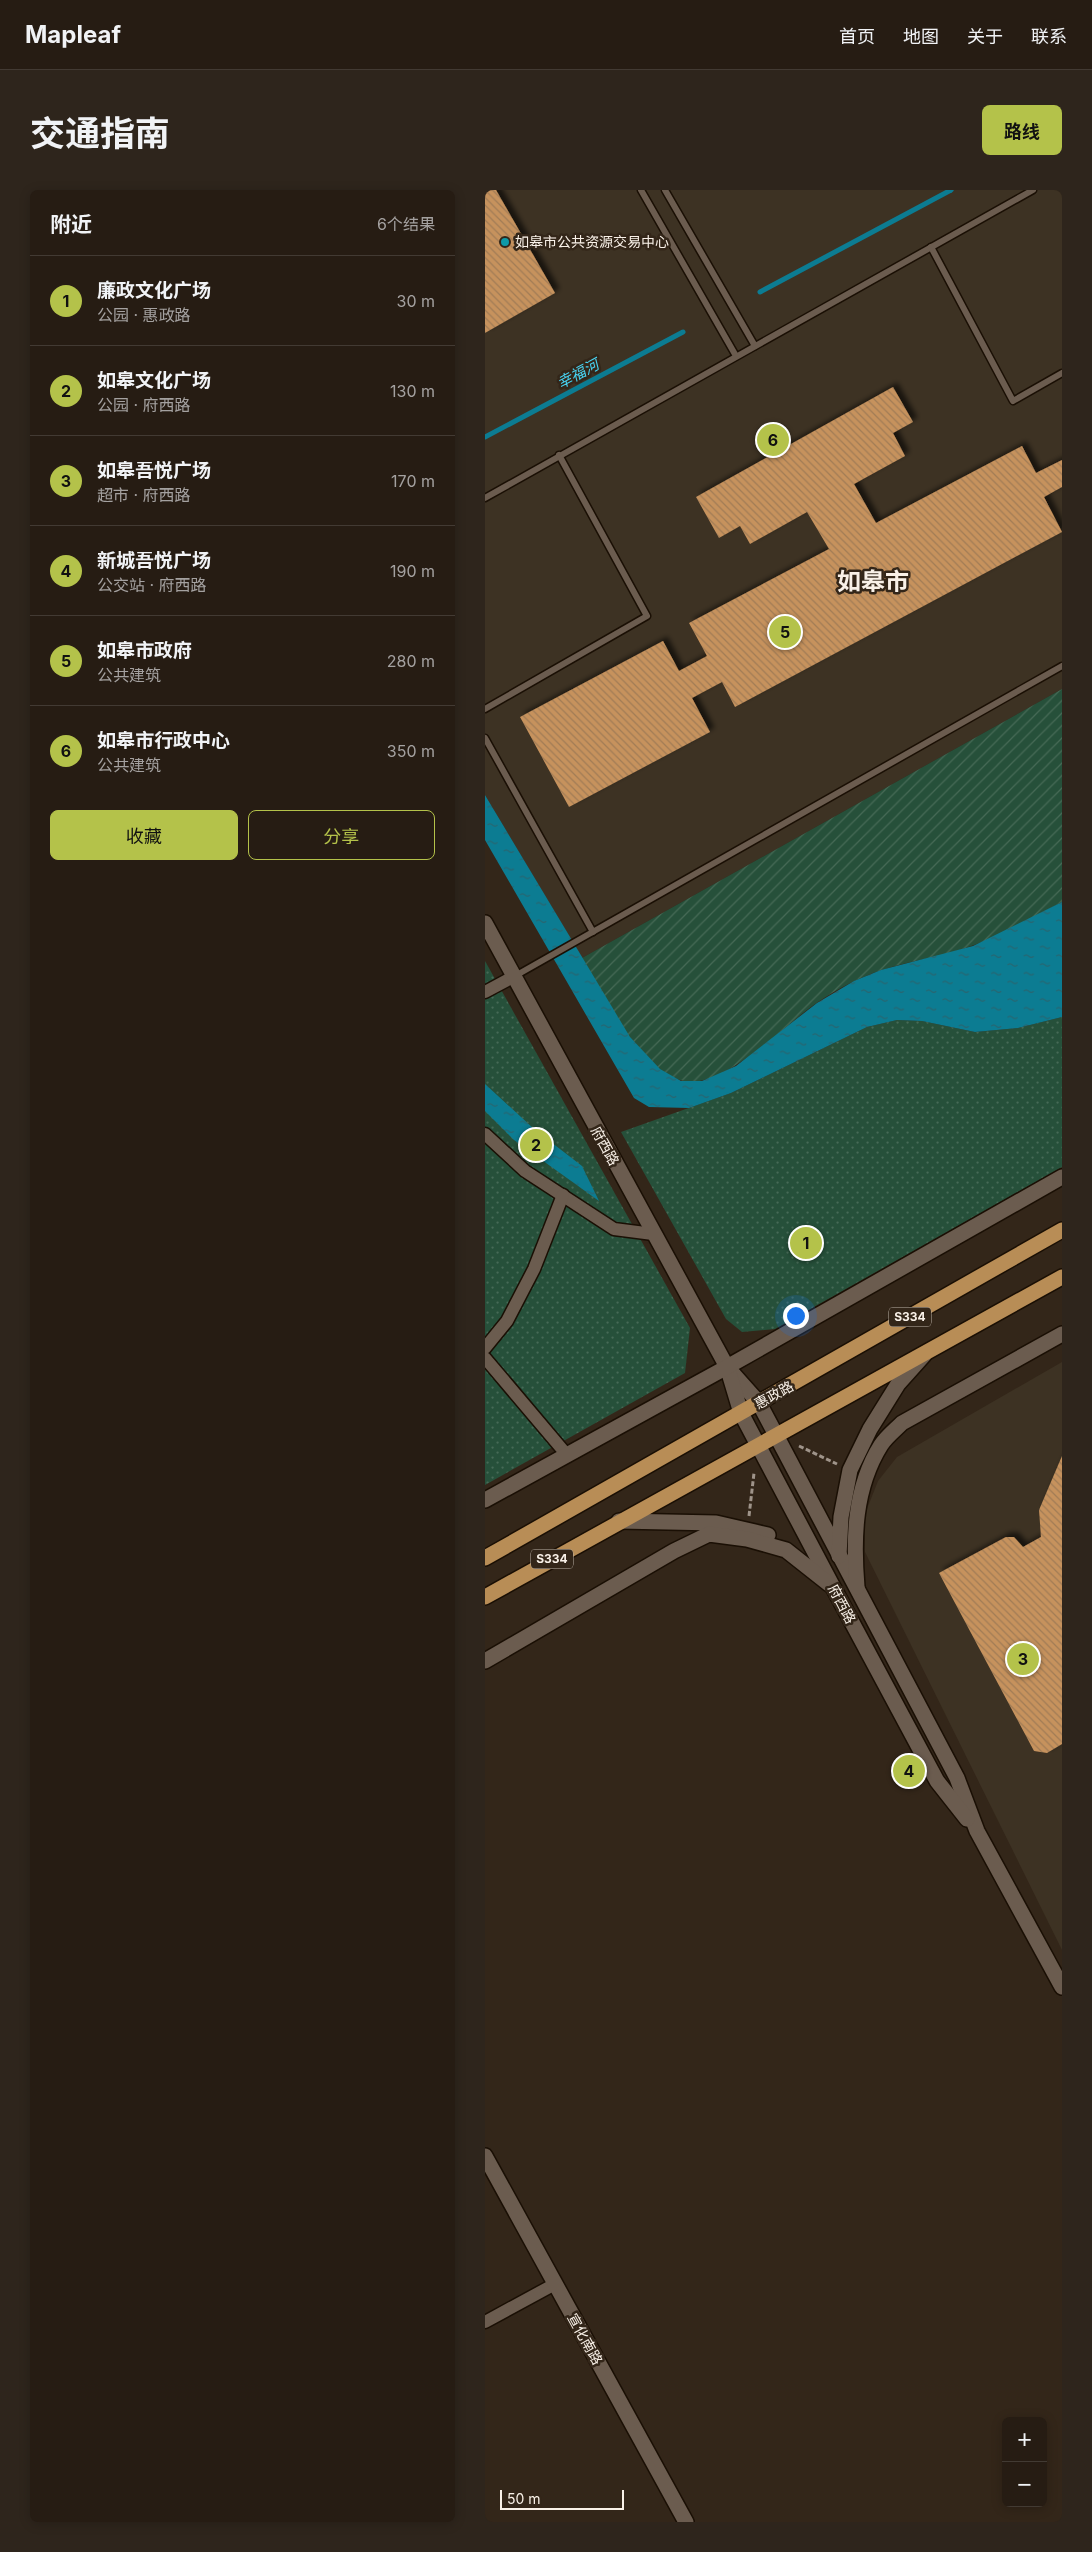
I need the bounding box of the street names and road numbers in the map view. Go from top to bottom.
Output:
street label: 府西路 [588,1123,623,1168]
road number: S334 [889,1308,931,1326]
street label: 惠政路 [751,1377,796,1412]
road number: S334 [531,1550,573,1568]
street label: 府西路 [825,1581,860,1626]
street label: 宣化南路 [564,2310,606,2367]

